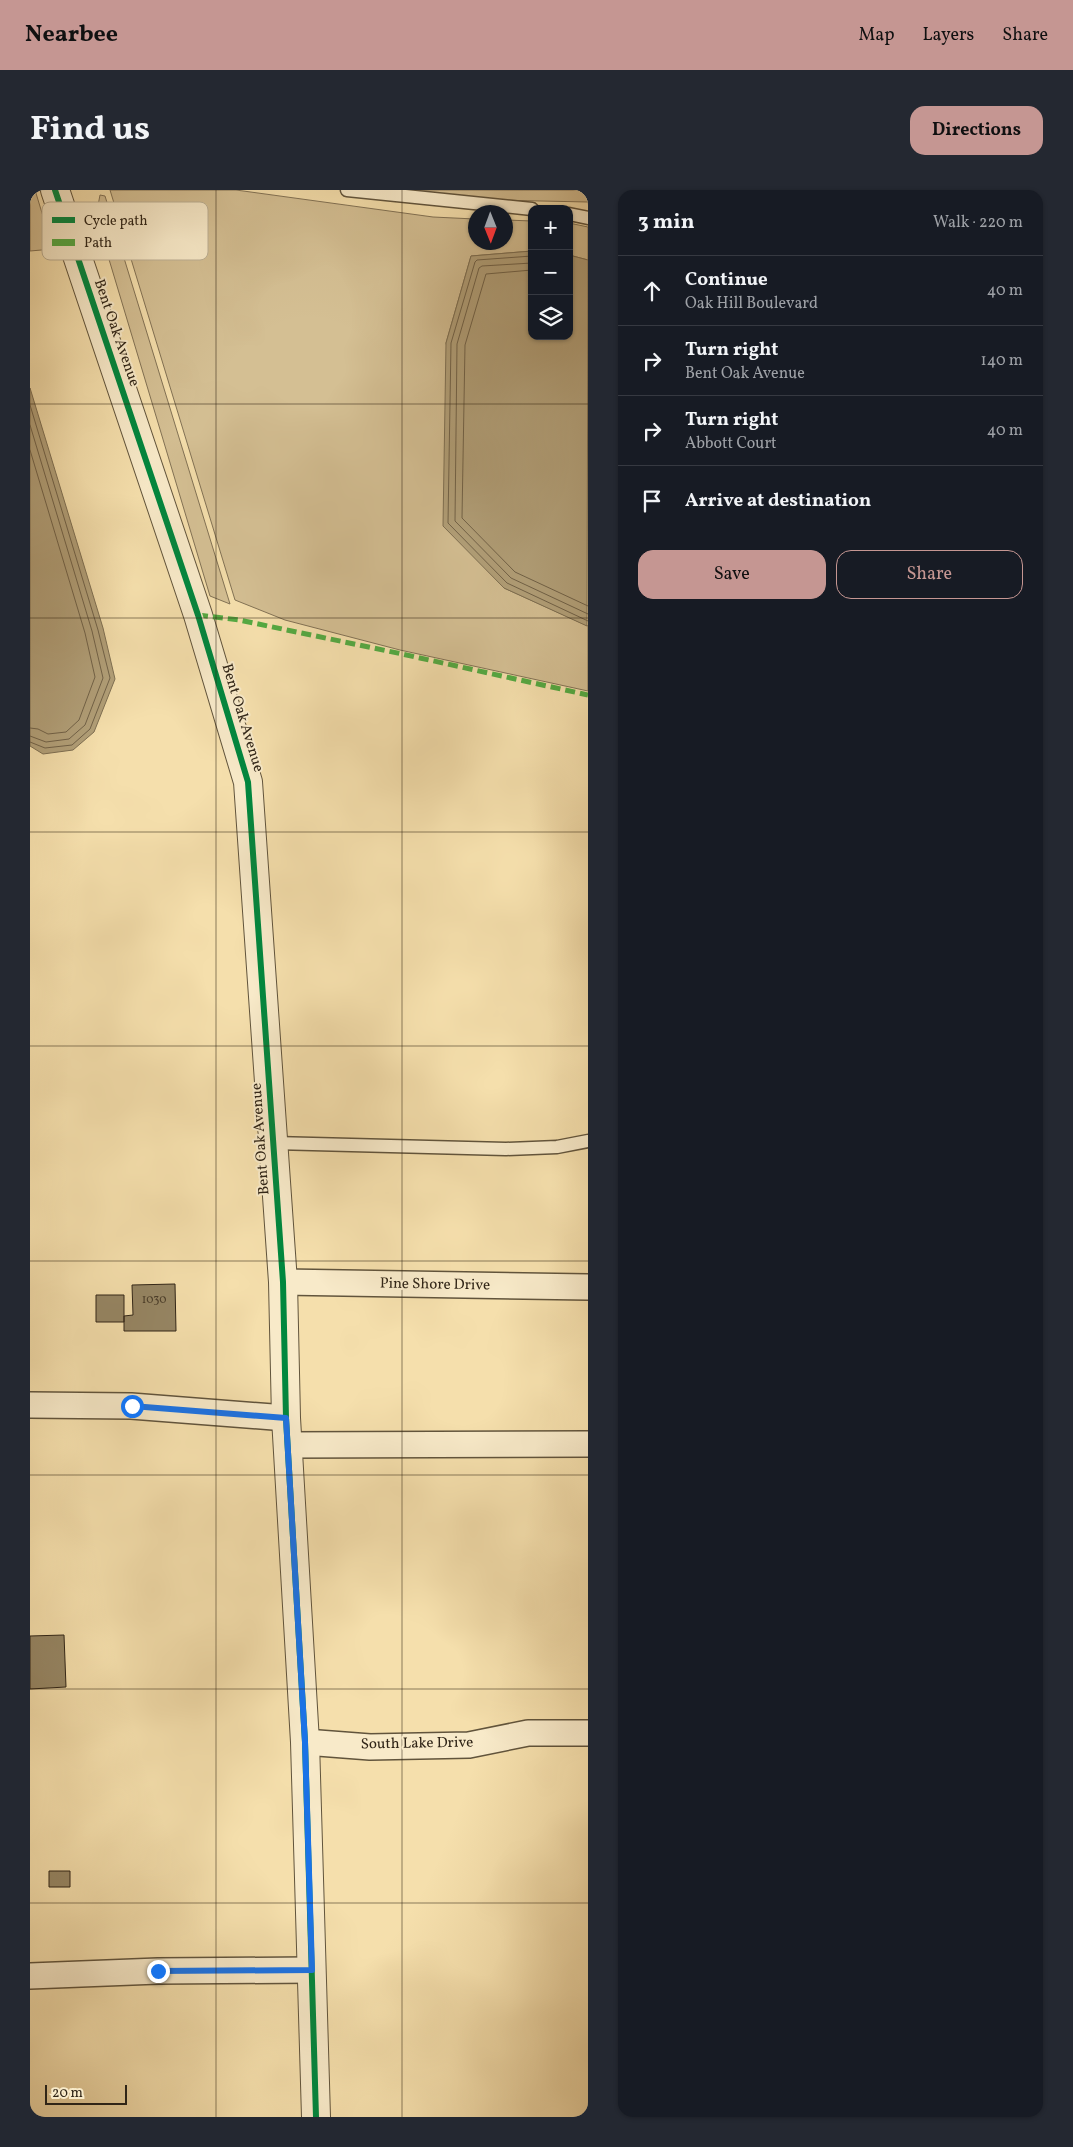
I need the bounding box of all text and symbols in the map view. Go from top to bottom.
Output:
text: Nearbee [25,18,118,52]
text: Map [858,23,894,48]
text: Layers [922,23,974,48]
text: Share [1002,23,1048,48]
text: Find us [30,106,150,154]
button: Directions [910,106,1043,155]
legend [42,202,208,260]
north arrow [468,205,513,250]
map controls [528,205,573,340]
button: + [528,205,573,250]
text: 3 min [638,208,694,237]
text: Cycle path [84,212,148,231]
text: Walk · 220 m [933,212,1023,234]
text: Path [84,234,112,253]
button: − [528,250,573,295]
text: Continue [685,267,768,293]
street label: Bent Oak Avenue [88,276,144,390]
icon: ahead [638,277,666,305]
text: 40 m [987,280,1023,302]
text: Oak Hill Boulevard [685,293,818,315]
button: layers [528,295,573,340]
text: Turn right [685,337,778,363]
icon: right [638,347,666,375]
text: 140 m [981,350,1023,372]
text: Bent Oak Avenue [685,363,805,385]
text: Turn right [685,407,778,433]
icon: right [638,417,666,445]
text: 40 m [987,420,1023,442]
text: Abbott Court [685,433,777,455]
icon: arrive [638,487,666,515]
text: Arrive at destination [685,488,871,514]
button: Save [638,550,826,599]
button: Share [836,550,1023,599]
street label: Bent Oak Avenue [216,661,268,775]
street label: Bent Oak Avenue [247,1082,275,1196]
street label: Pine Shore Drive [380,1274,490,1296]
house number: 1030 [142,1292,166,1308]
route start [121,1395,144,1418]
street label: South Lake Drive [361,1733,473,1755]
route end [147,1960,170,1983]
scale bar [45,2082,128,2105]
text: 20 m [52,2084,83,2103]

